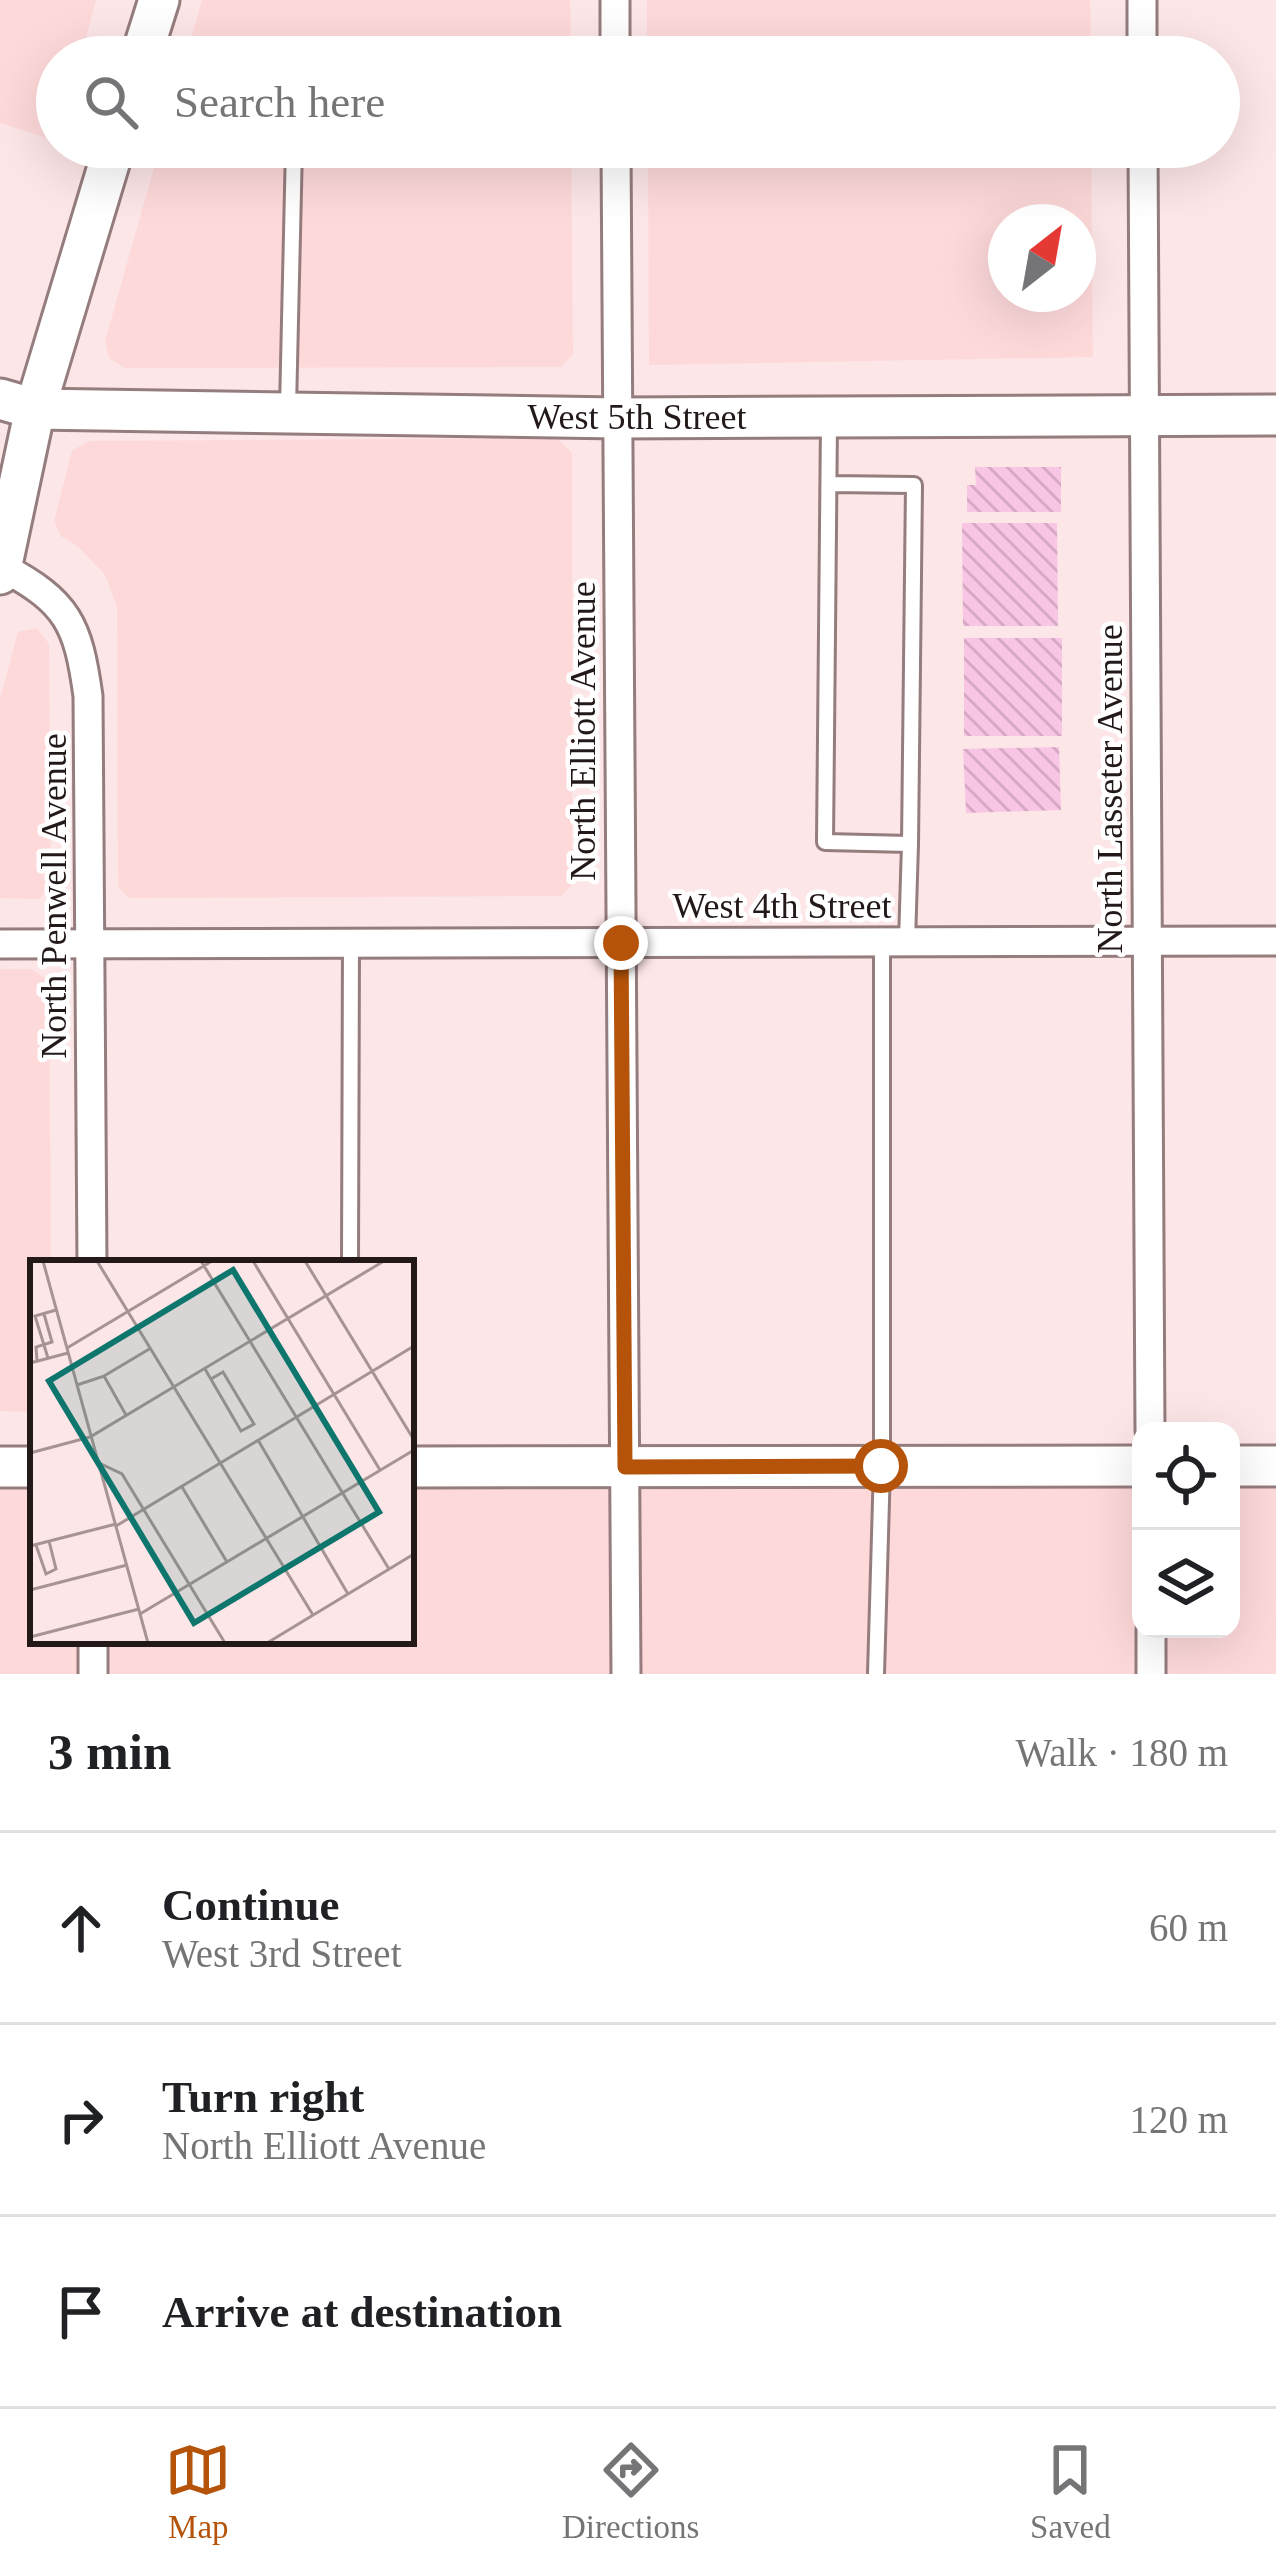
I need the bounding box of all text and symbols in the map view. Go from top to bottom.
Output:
search box [36,36,1240,168]
icon: search [78,69,144,135]
text: Search here [174,77,385,127]
north arrow [988,204,1096,312]
street label: West 5th Street [527,397,747,437]
street label: North Elliott Avenue [563,581,603,881]
street label: North Lasseter Avenue [1090,624,1130,954]
street label: North Penwell Avenue [34,733,74,1059]
street label: West 4th Street [672,886,892,926]
route end [594,916,648,970]
inset map [30,1260,414,1644]
map controls [1132,1422,1240,1638]
button: locate [1132,1422,1240,1530]
route start [854,1439,908,1493]
button: layers [1132,1530,1240,1638]
text: 3 min [48,1724,171,1780]
text: Walk · 180 m [1016,1731,1228,1774]
text: Continue [162,1880,340,1930]
icon: ahead [48,1895,114,1961]
text: 60 m [1149,1906,1228,1949]
text: West 3rd Street [162,1932,401,1975]
text: Turn right [162,2072,364,2122]
icon: right [48,2087,114,2153]
text: 120 m [1129,2098,1228,2141]
text: North Elliott Avenue [162,2124,486,2167]
icon: arrive [48,2279,114,2345]
text: Arrive at destination [162,2287,562,2337]
tab: Map [165,2437,231,2546]
tab: Directions [562,2437,699,2546]
tab: Saved [1030,2437,1111,2546]

